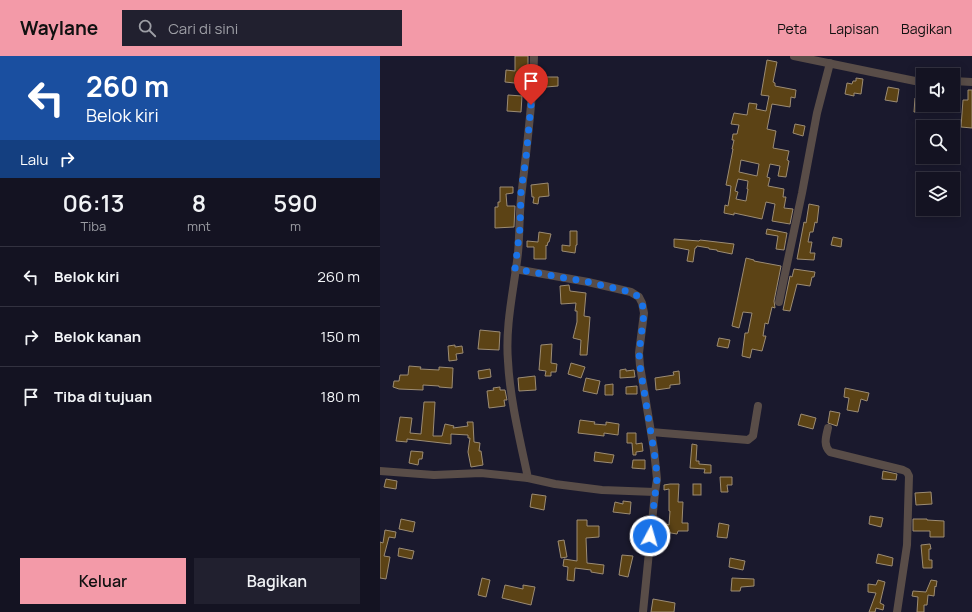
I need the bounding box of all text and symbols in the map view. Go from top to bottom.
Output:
search box [122,10,402,46]
text: Waylane [20,15,98,41]
icon: search [136,17,158,39]
text: Cari di sini [168,18,238,39]
text: Peta [777,19,807,38]
text: Lapisan [829,19,879,38]
text: Bagikan [901,19,952,38]
pin [514,64,548,105]
text: 260 m [86,67,169,105]
map controls [916,68,960,216]
button: sound [916,68,960,112]
icon: arrive [520,70,542,92]
icon: left [20,72,72,124]
text: Belok kiri [86,103,159,127]
button: search [916,120,960,164]
icon: right [56,148,78,170]
text: Lalu [20,149,48,170]
button: layers [916,172,960,216]
text: 06:13 [62,186,124,219]
text: 8 [192,186,206,219]
text: 590 [273,186,318,219]
text: Tiba [81,217,106,235]
text: mnt [187,217,211,235]
text: m [290,217,301,235]
icon: left [20,266,42,288]
text: Belok kiri [54,266,120,287]
text: 260 m [317,266,360,287]
icon: right [20,326,42,348]
text: Belok kanan [54,326,141,347]
text: 150 m [321,326,360,347]
icon: arrive [20,386,42,408]
text: Tiba di tujuan [54,386,152,407]
text: 180 m [321,386,360,407]
position arrow [629,515,671,557]
button: Keluar [20,558,186,604]
button: Bagikan [194,558,360,604]

